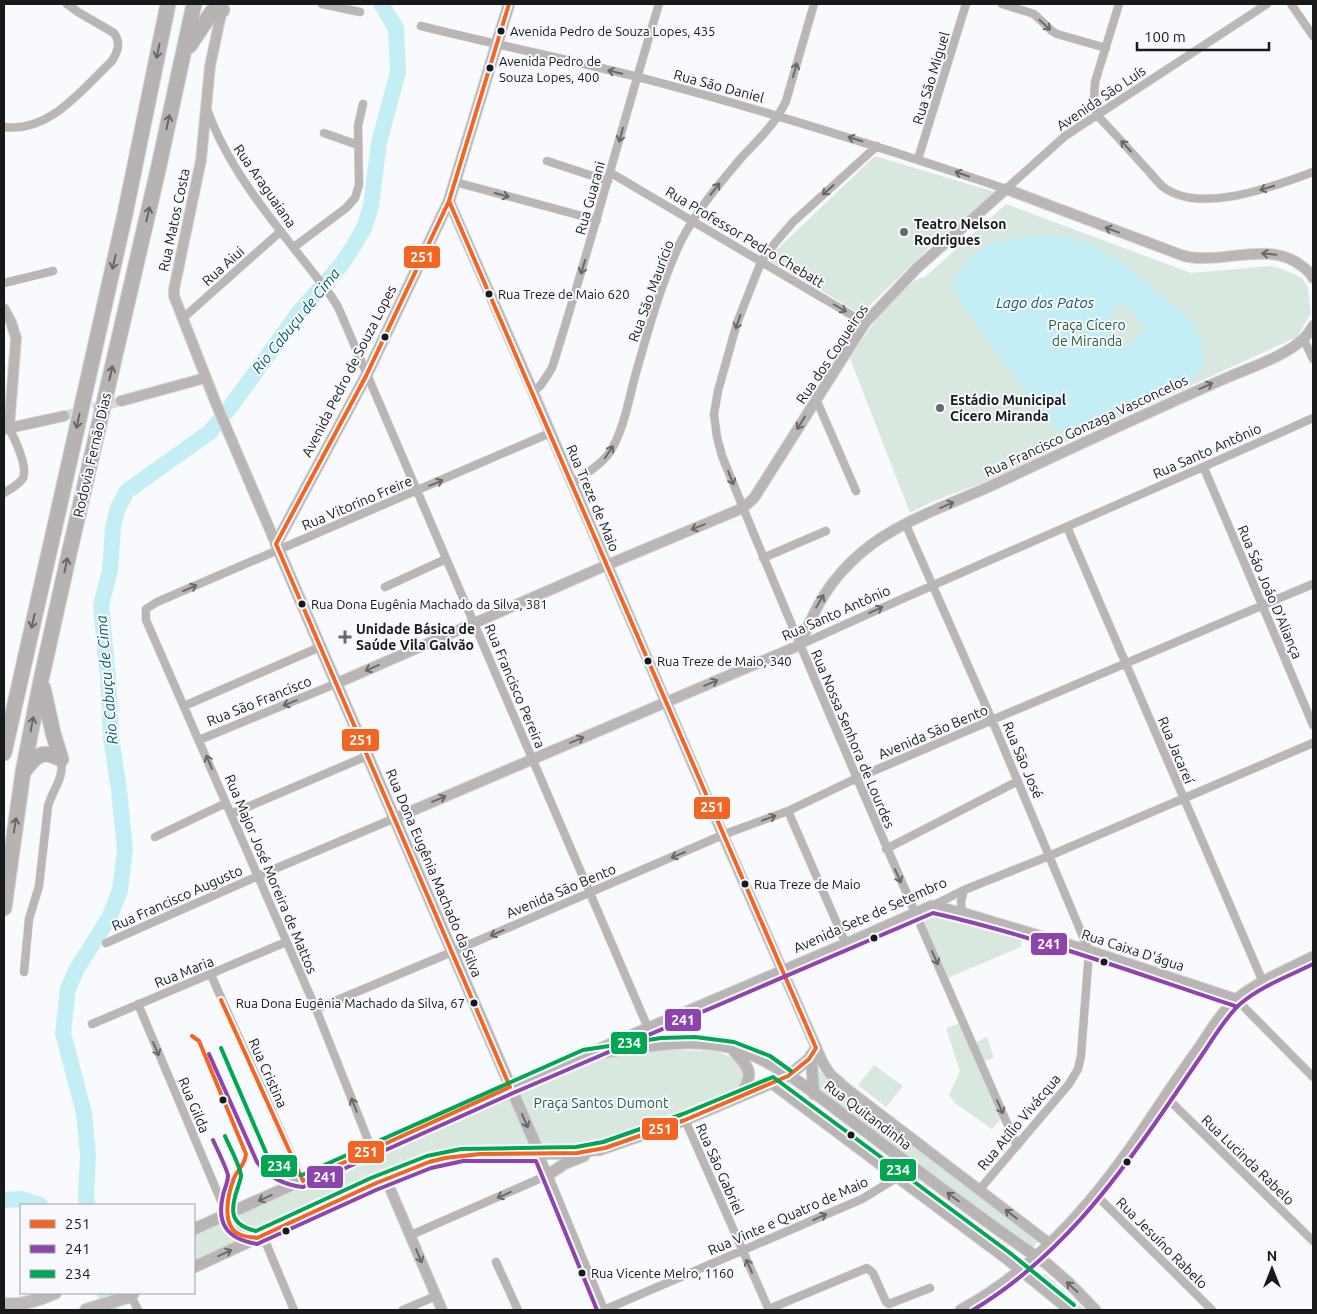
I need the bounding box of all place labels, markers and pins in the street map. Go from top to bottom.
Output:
place label: Avenida Pedro de Souza Lopes, 435 [510,24,715,39]
marker: Avenida Pedro de Souza Lopes, 435 [496,26,506,36]
place label: Avenida Pedro de Souza Lopes, 400 [499,54,601,85]
marker: Avenida Pedro de Souza Lopes, 400 [485,63,495,73]
place label: Teatro Nelson Rodrigues [914,216,1007,248]
marker: Teatro Nelson Rodrigues [898,226,910,238]
place label: Rua Treze de Maio 620 [498,287,630,301]
marker: Rua Treze de Maio 620 [484,289,494,299]
unlabelled marker [380,332,390,342]
place label: Estádio Municipal Cícero Miranda [950,392,1066,424]
marker: Estádio Municipal Cícero Miranda [934,402,946,414]
place label: Rua Dona Eugênia Machado da Silva, 381 [311,597,548,612]
marker: Rua Dona Eugênia Machado da Silva, 381 [297,599,307,609]
place label: Unidade Básica de Saúde Vila Galvão [356,621,475,653]
marker: Unidade Básica de Saúde Vila Galvão [338,630,352,644]
place label: Rua Treze de Maio, 340 [657,654,792,669]
marker: Rua Treze de Maio, 340 [643,656,653,666]
place label: Rua Treze de Maio [754,877,861,891]
marker: Rua Treze de Maio [740,879,750,889]
unlabelled marker [869,933,879,943]
unlabelled marker [1099,957,1109,967]
place label: Rua Dona Eugênia Machado da Silva, 67 [236,996,465,1011]
marker: Rua Dona Eugênia Machado da Silva, 67 [469,998,479,1008]
unlabelled marker [218,1095,228,1105]
unlabelled marker [846,1130,856,1140]
unlabelled marker [1122,1157,1132,1167]
unlabelled marker [281,1226,291,1236]
place label: Rua Vicente Melro, 1160 [591,1266,734,1281]
marker: Rua Vicente Melro, 1160 [577,1268,587,1278]

